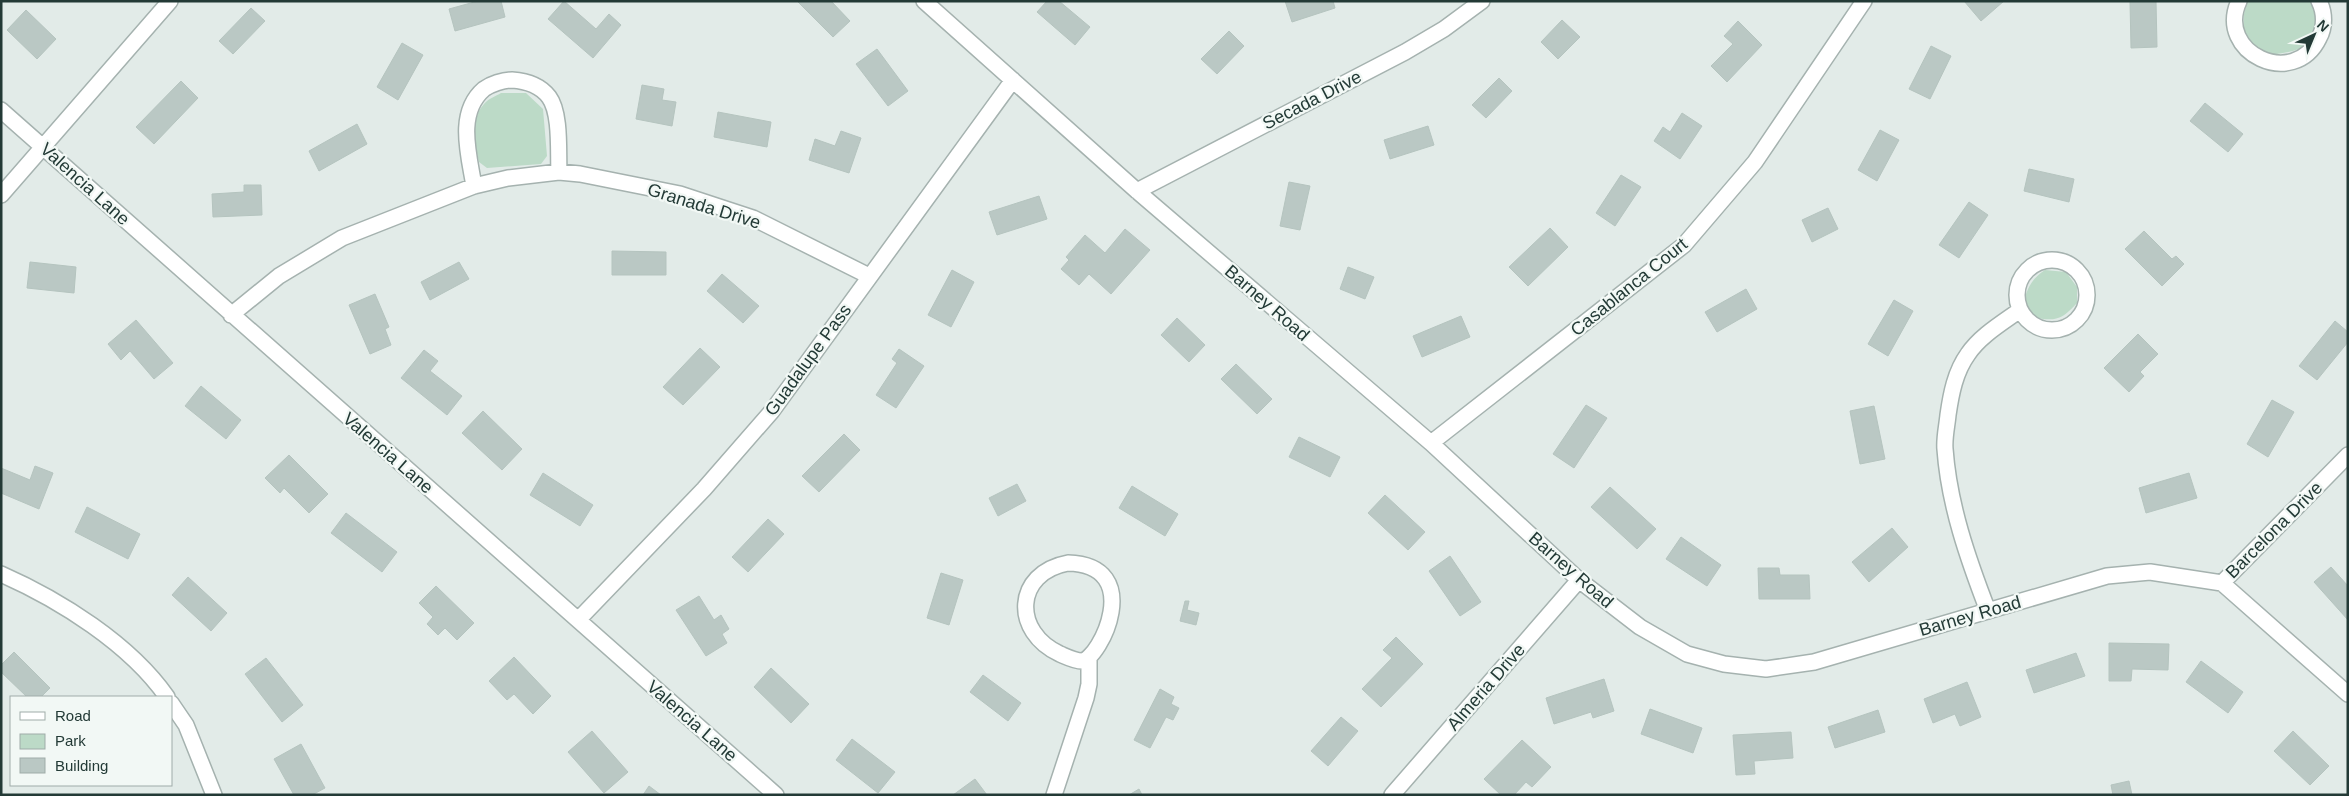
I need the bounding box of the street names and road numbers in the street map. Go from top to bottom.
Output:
street label: Secada Drive [1259,67,1365,133]
street label: Valencia Lane [36,139,134,229]
street label: Granada Drive [645,179,763,233]
street label: Casablanca Court [1567,234,1691,340]
street label: Barney Road [1221,261,1313,345]
street label: Guadalupe Pass [761,300,855,420]
street label: Valencia Lane [339,408,437,498]
street label: Barcelona Drive [2222,478,2326,582]
street label: Barney Road [1525,528,1617,612]
street label: Barney Road [1917,592,2023,640]
street label: Almeria Drive [1443,640,1529,734]
street label: Valencia Lane [643,676,741,766]

